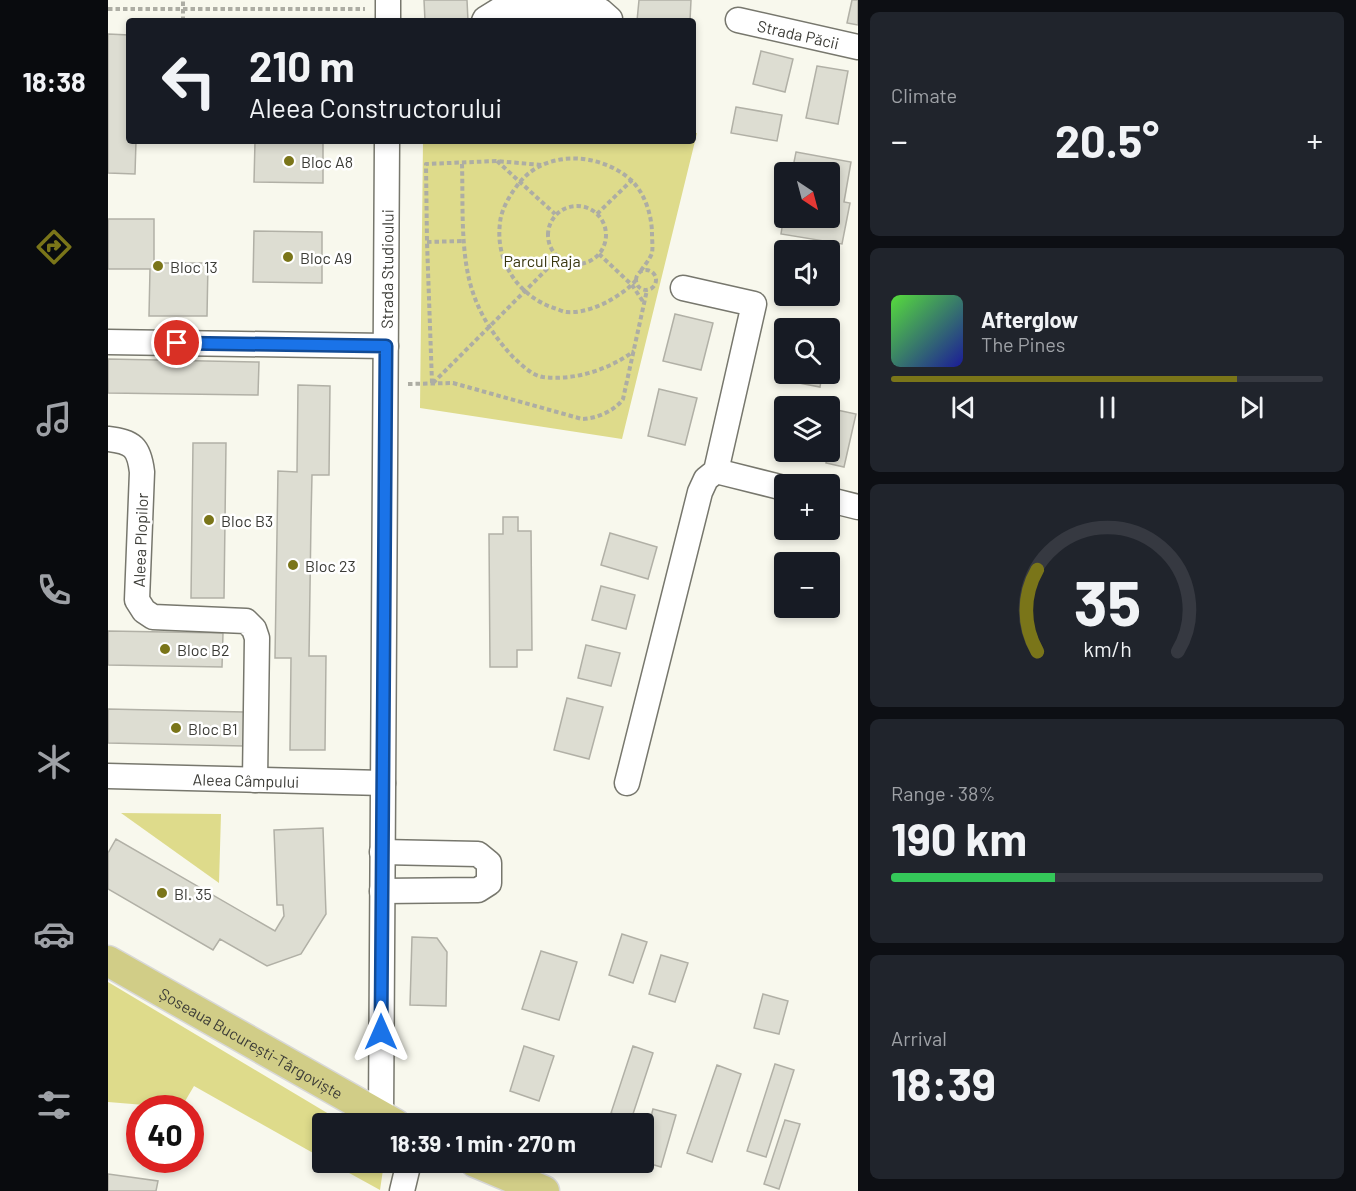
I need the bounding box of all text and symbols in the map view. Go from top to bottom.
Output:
street label: Strada Păcii [756,15,841,52]
text: 210 m [249,40,355,90]
icon: left [150,42,228,120]
text: 18:38 [22,65,86,97]
text: Climate [891,83,957,107]
text: Aleea Constructorului [249,91,502,123]
text: 20.5° [1055,113,1159,167]
text: − [891,120,908,160]
text: + [1307,120,1323,160]
place label: Bloc A8 [301,152,353,171]
marker: Bloc A8 [282,154,296,168]
north arrow [774,162,840,228]
map controls [774,162,840,618]
street label: Strada Studioului [376,209,396,329]
icon: directions [33,226,75,268]
button: sound [774,240,840,306]
place label: Bloc A9 [300,248,352,267]
marker: Bloc A9 [281,250,295,264]
park label: Parcul Raja [503,251,581,270]
place label: Bloc 13 [170,257,218,276]
marker: Bloc 13 [151,259,165,273]
text: Afterglow [981,306,1078,332]
pin [151,317,202,368]
button: search [774,318,840,384]
icon: arrive [160,326,193,359]
text: The Pines [981,332,1065,356]
icon: previous [947,391,980,424]
icon: pause [1091,391,1124,424]
icon: next [1235,391,1268,424]
button: layers [774,396,840,462]
icon: music [33,398,75,440]
button: + [774,474,840,540]
street label: Aleea Plopilor [129,492,151,588]
place label: Bloc B3 [221,511,273,530]
marker: Bloc B3 [202,513,216,527]
button: − [774,552,840,618]
place label: Bloc 23 [305,556,356,575]
marker: Bloc 23 [286,558,300,572]
text: 35 [1073,565,1141,639]
icon: phone [33,569,75,611]
text: km/h [1083,637,1131,662]
place label: Bloc B2 [177,640,230,659]
marker: Bloc B2 [158,642,172,656]
place label: Bloc B1 [188,719,238,738]
marker: Bloc B1 [169,721,183,735]
icon: climate [33,741,75,783]
street label: Aleea Câmpului [192,769,299,790]
text: Range · 38% [891,781,995,805]
text: 190 km [891,811,1027,865]
place label: Bl. 35 [174,884,212,903]
marker: Bl. 35 [155,886,169,900]
icon: car [33,913,75,955]
street label: Șoseaua București-Târgoviște [156,983,347,1102]
position arrow [349,1000,413,1064]
text: Arrival [891,1026,947,1050]
text: 18:39 [891,1056,996,1110]
icon: filters [33,1084,75,1126]
speed limit sign: 40 [126,1095,204,1173]
text: 18:39 · 1 min · 270 m [390,1130,576,1156]

